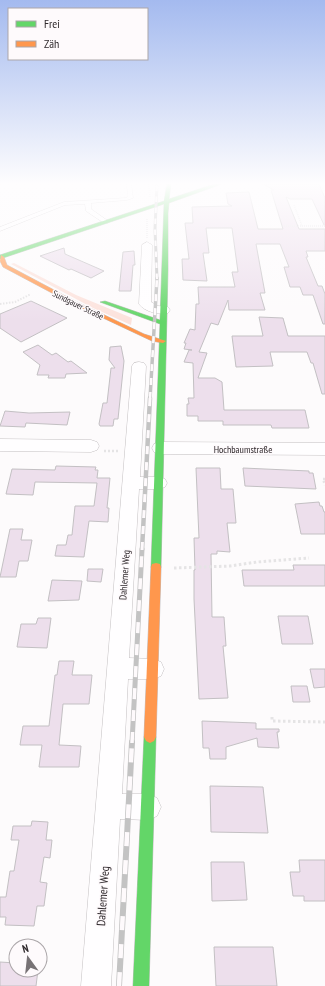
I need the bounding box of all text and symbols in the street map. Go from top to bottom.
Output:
legend [8,8,148,60]
text: Frei [44,16,60,31]
text: Zäh [44,36,59,51]
street label: Sundgauer Straße [51,287,106,322]
street label: Hochbaumstraße [214,443,272,456]
street label: Dahlemer Weg [116,550,133,601]
street label: Dahlemer Weg [93,865,112,927]
north arrow [8,938,48,978]
text: N [21,941,30,956]

